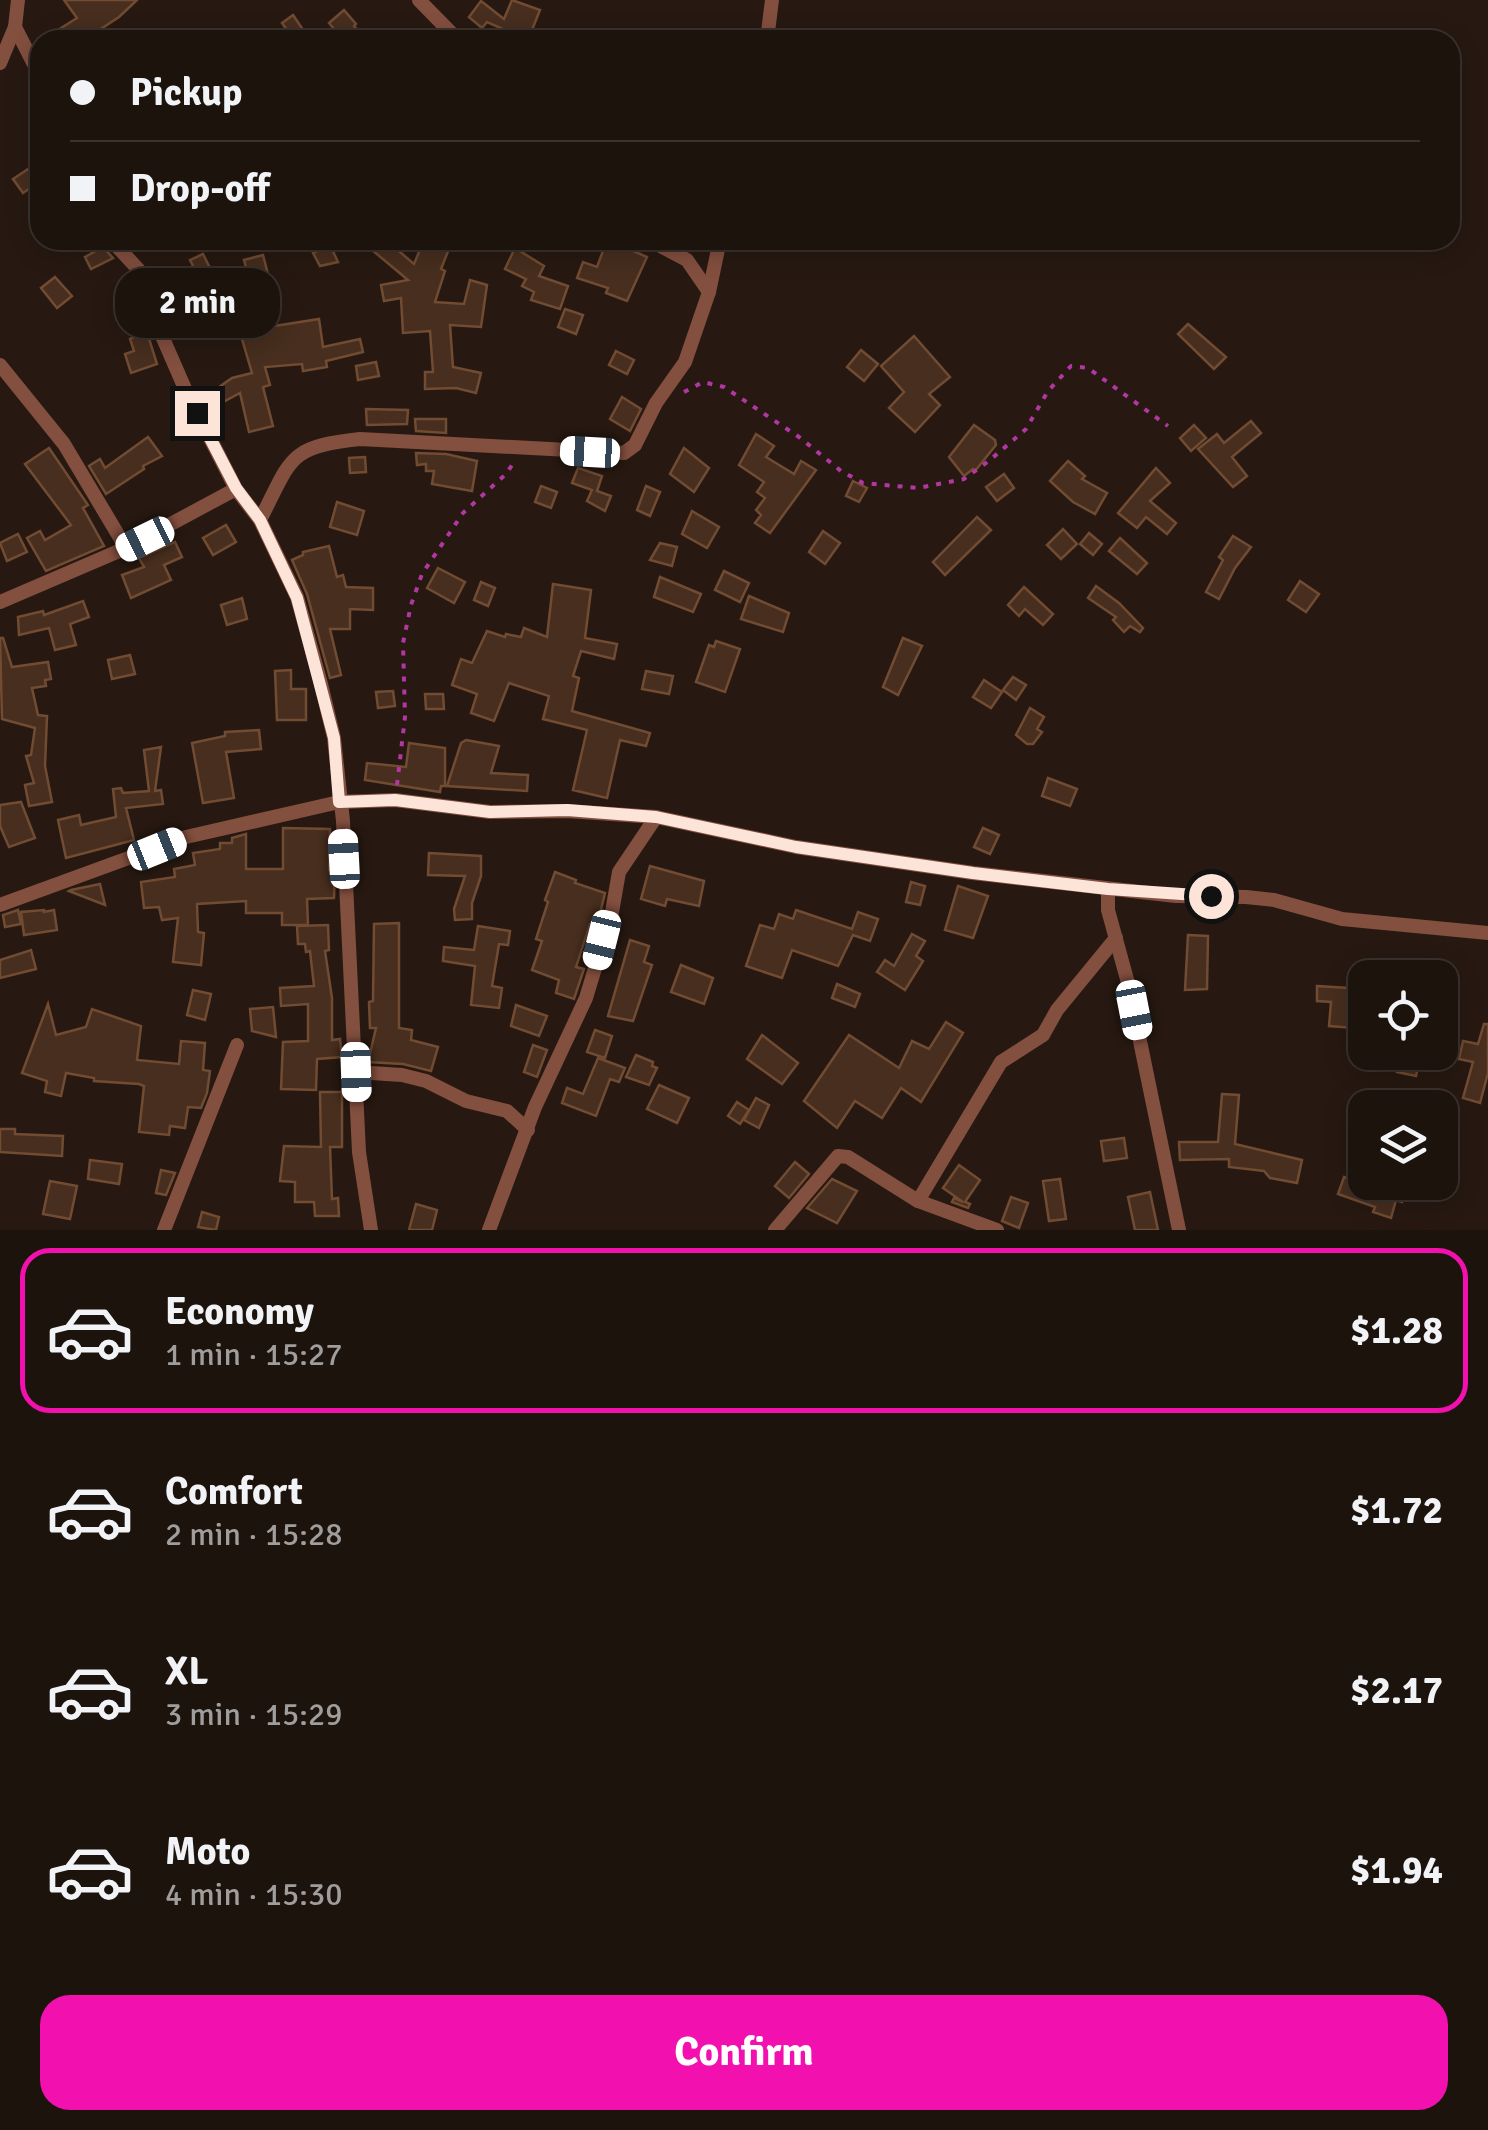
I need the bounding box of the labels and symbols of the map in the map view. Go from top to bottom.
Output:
callout: 2 min [114,268,280,338]
route end [175,391,220,436]
car [559,435,621,469]
car [111,512,179,566]
car [124,824,190,874]
car [327,828,361,890]
route start [1189,874,1234,919]
car [580,907,624,973]
car [1114,978,1154,1042]
car [340,1041,372,1103]

